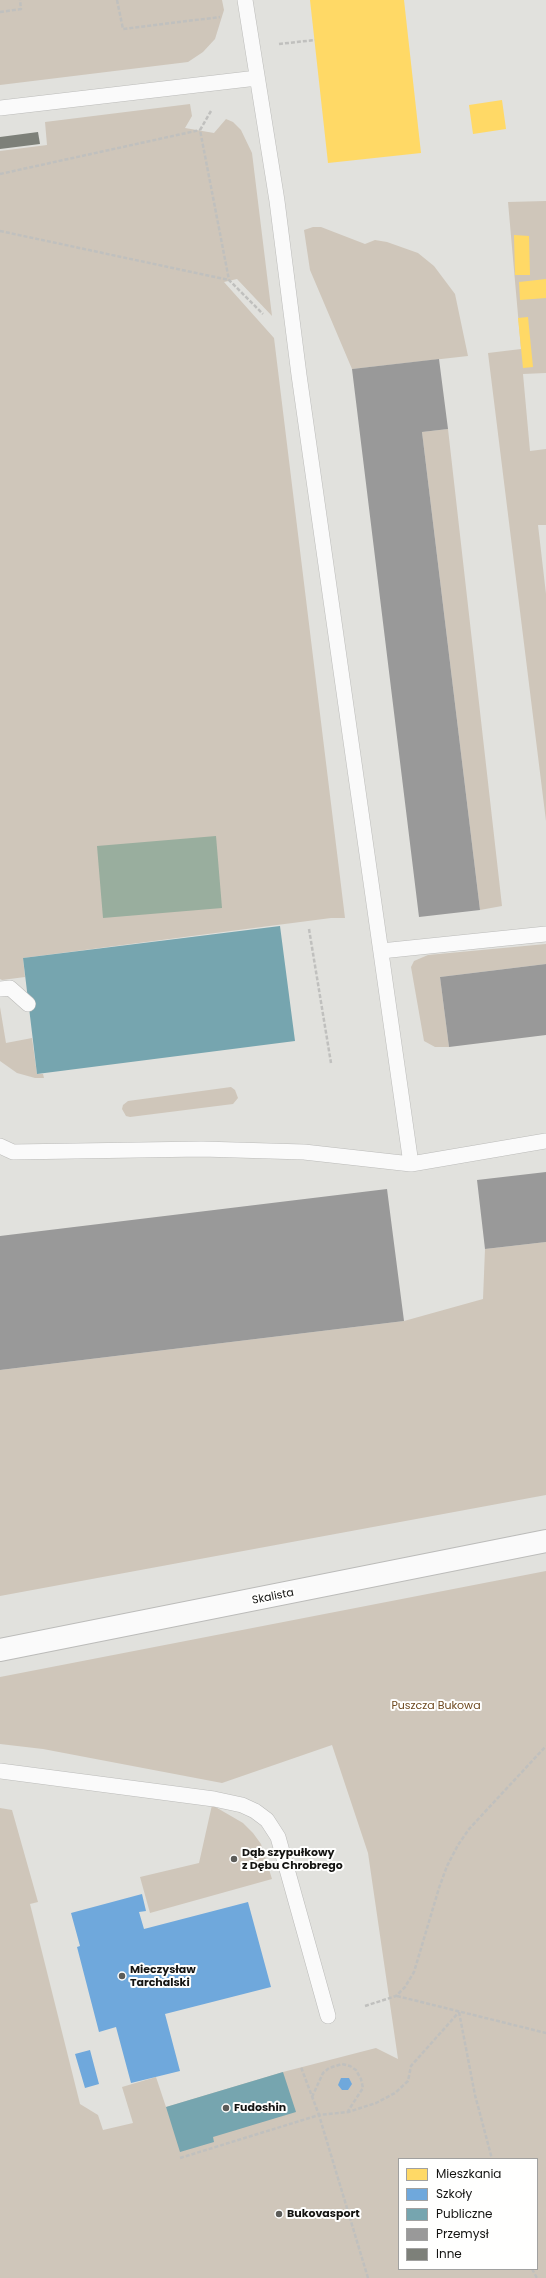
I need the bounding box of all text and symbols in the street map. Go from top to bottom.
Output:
street label: Skalista [251,1586,295,1608]
park label: Puszcza Bukowa [391,1699,481,1713]
place label: Dąb szypułkowy z Dębu Chrobrego [242,1846,343,1872]
marker: Dąb szypułkowy z Dębu Chrobrego [229,1854,239,1864]
place label: Mieczysław Tarchalski [130,1963,196,1989]
marker: Mieczysław Tarchalski [117,1971,127,1981]
place label: Fudoshin [234,2101,286,2115]
marker: Fudoshin [221,2103,231,2113]
legend [398,2158,538,2270]
text: Mieszkania [436,2165,502,2182]
text: Szkoły [436,2185,472,2202]
text: Publiczne [436,2205,493,2222]
place label: Bukovasport [287,2207,360,2221]
marker: Bukovasport [274,2209,284,2219]
text: Przemysł [436,2225,489,2242]
text: Inne [436,2245,462,2262]

